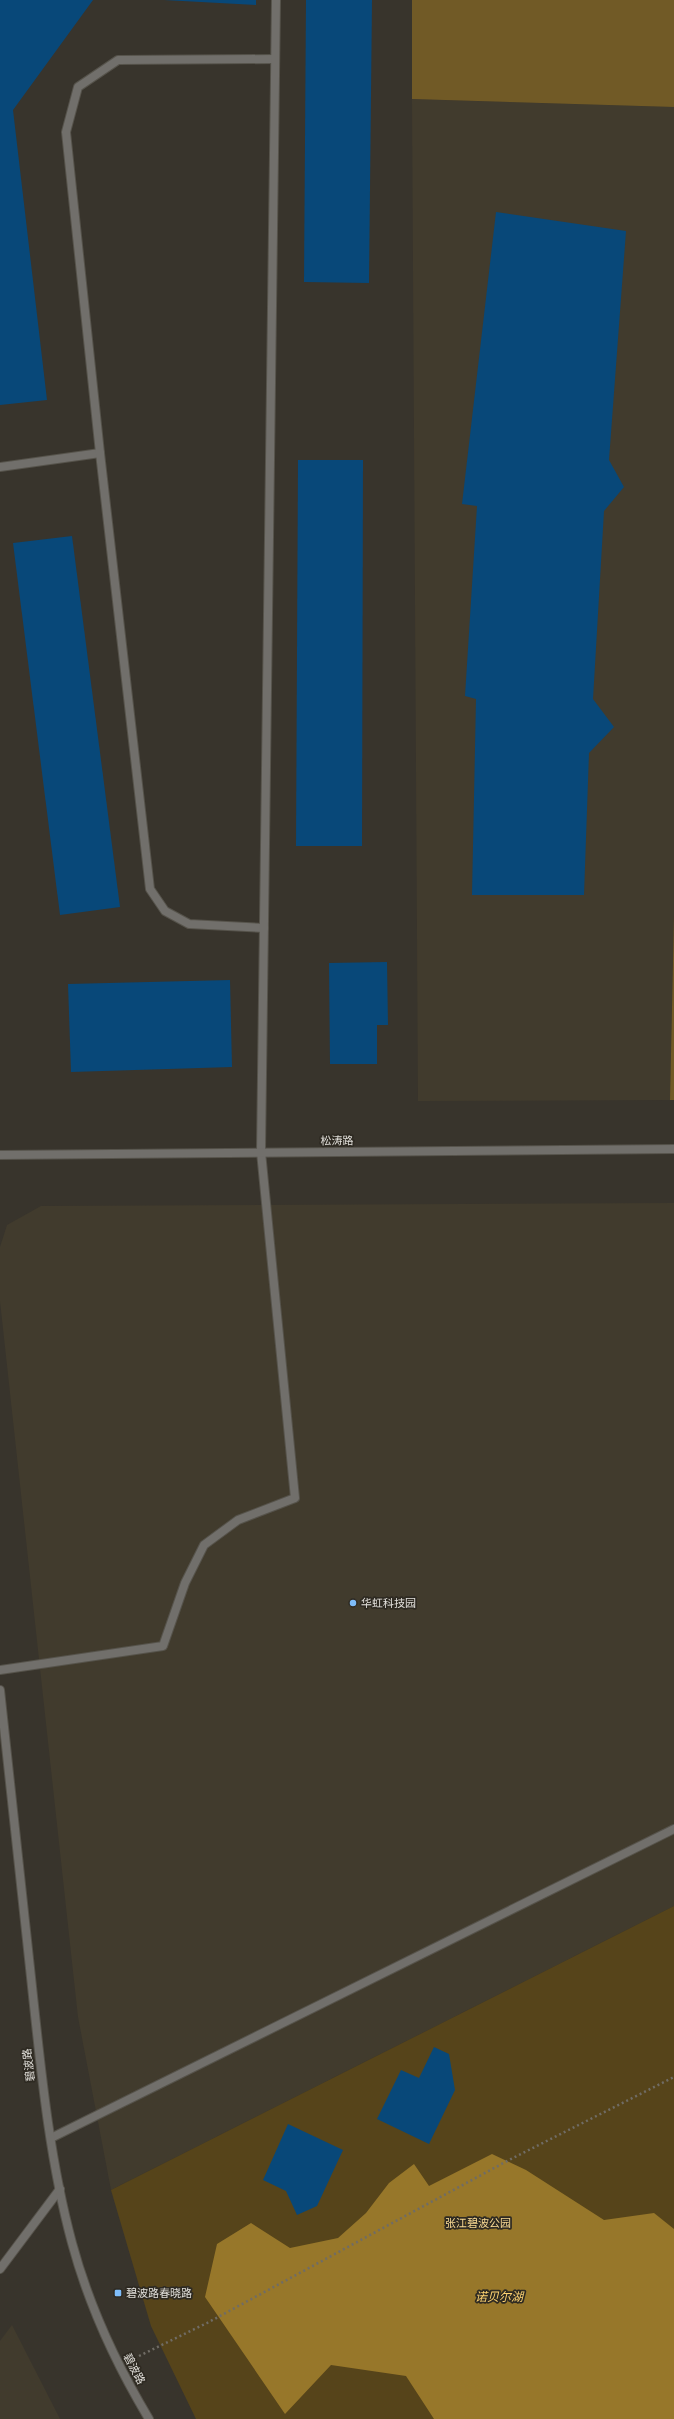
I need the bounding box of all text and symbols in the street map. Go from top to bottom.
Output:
street label: 松涛路 [320,1134,354,1148]
place label: 华虹科技园 [361,1597,416,1610]
marker: 华虹科技园 [348,1598,358,1608]
street label: 碧波路 [21,2048,37,2082]
park label: 张江碧波公园 [445,2217,511,2230]
place label: 碧波路春晓路 [126,2287,192,2300]
marker: 碧波路春晓路 [113,2288,123,2298]
water label: 诺贝尔湖 [475,2290,525,2304]
street label: 碧波路 [121,2351,147,2387]

